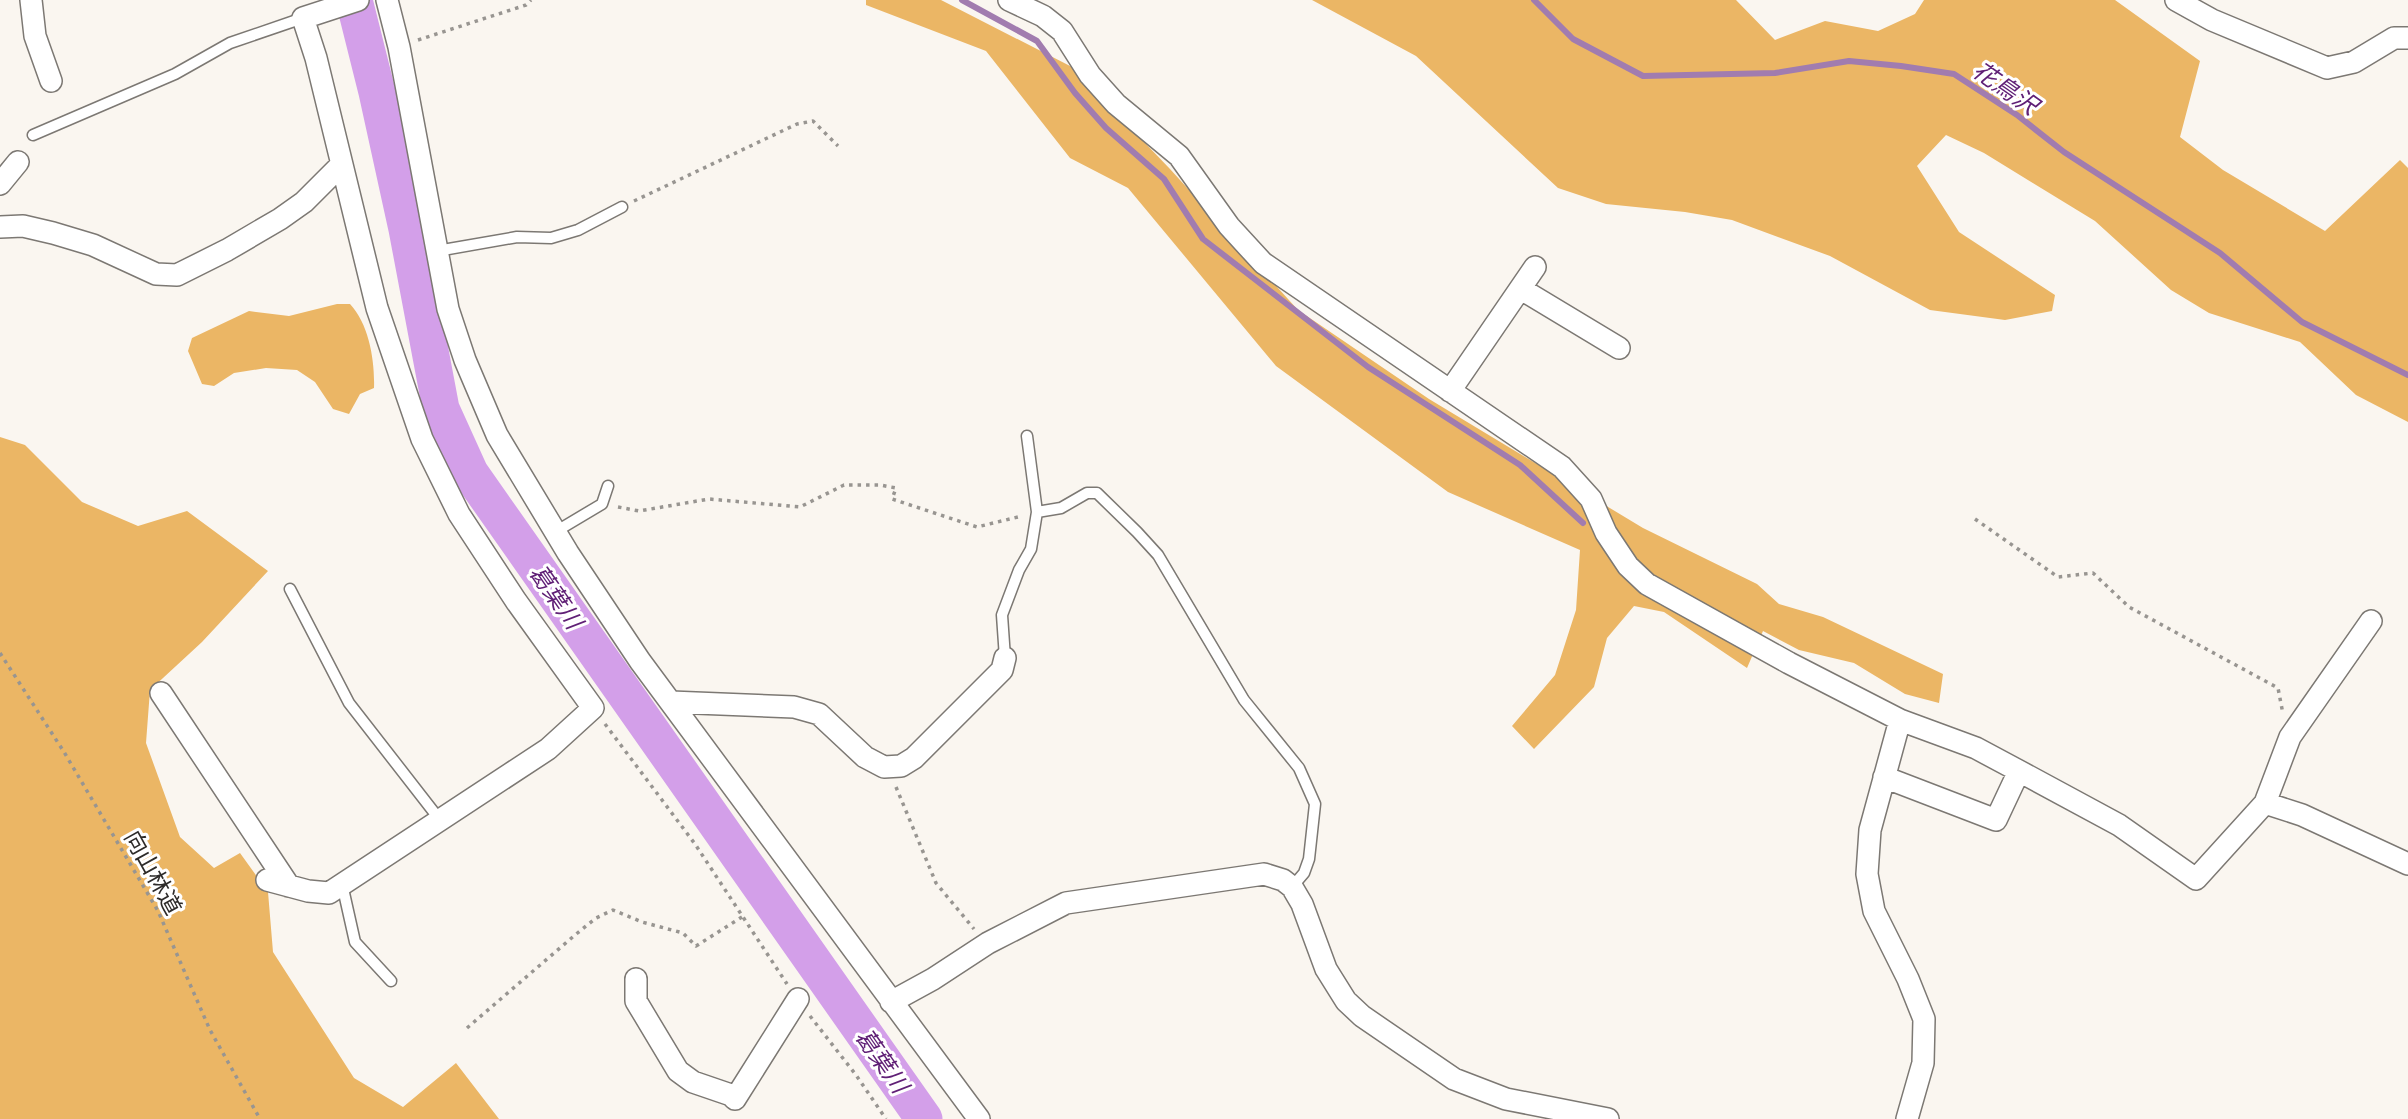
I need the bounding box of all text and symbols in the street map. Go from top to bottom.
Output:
water label: 花鳥沢 [1968,54,2046,121]
water label: 葛葉川 [524,558,591,636]
street label: 向山林道 [119,825,189,919]
water label: 葛葉川 [850,1022,917,1100]

